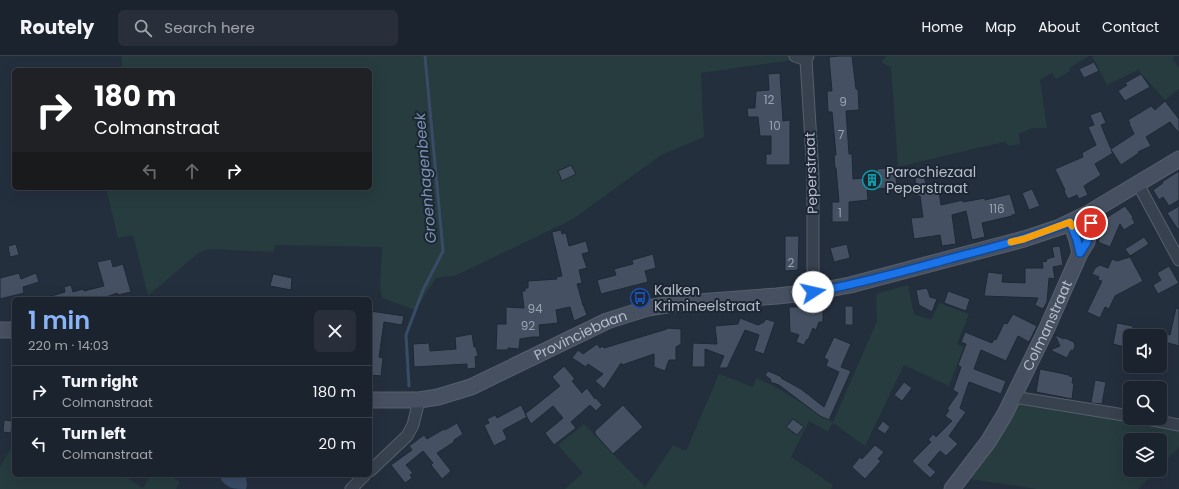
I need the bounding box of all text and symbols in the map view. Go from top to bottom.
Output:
search box [118,10,398,46]
text: Routely [20,14,94,41]
icon: search [132,17,154,39]
text: Search here [164,17,255,38]
text: Home [921,17,963,37]
text: Map [985,17,1016,37]
text: About [1038,17,1080,37]
text: Contact [1102,17,1159,37]
text: 180 m [94,77,177,116]
icon: right [28,84,80,136]
house number: 12 [764,91,774,108]
house number: 9 [839,93,847,110]
water label: Groenhagenbeek [409,111,441,244]
text: Colmanstraat [94,115,220,140]
house number: 10 [769,117,781,134]
house number: 7 [838,126,845,143]
street label: Peperstraat [800,132,822,214]
icon: left [139,160,161,182]
icon: ahead [181,160,203,182]
icon: right [223,160,245,182]
place label: Parochiezaal Peperstraat [886,162,976,198]
building icon: Parochiezaal Peperstraat [861,169,883,191]
house number: 116 [989,200,1005,217]
house number: 1 [838,204,842,221]
pin [1074,206,1108,240]
icon: arrive [1080,212,1102,234]
house number: 2 [788,254,795,271]
position arrow [792,271,834,313]
street label: Colmanstraat [1018,277,1077,374]
place label: Kalken Krimineelstraat [654,280,760,316]
bus stop icon: Kalken Krimineelstraat [629,287,651,309]
house number: 94 [527,300,543,317]
text: 1 min [28,304,90,337]
street label: Provinciebaan [530,305,629,365]
button: close [314,310,356,352]
house number: 92 [521,317,535,334]
map controls [1123,329,1167,477]
button: sound [1123,329,1167,373]
text: 220 m · 14:03 [28,336,109,355]
text: Turn right [62,371,138,392]
icon: right [28,381,50,403]
text: 180 m [313,381,356,402]
button: search [1123,381,1167,425]
text: Colmanstraat [62,393,153,412]
text: Turn left [62,423,126,444]
icon: left [28,433,50,455]
text: 20 m [318,433,356,454]
button: layers [1123,433,1167,477]
text: Colmanstraat [62,445,153,464]

